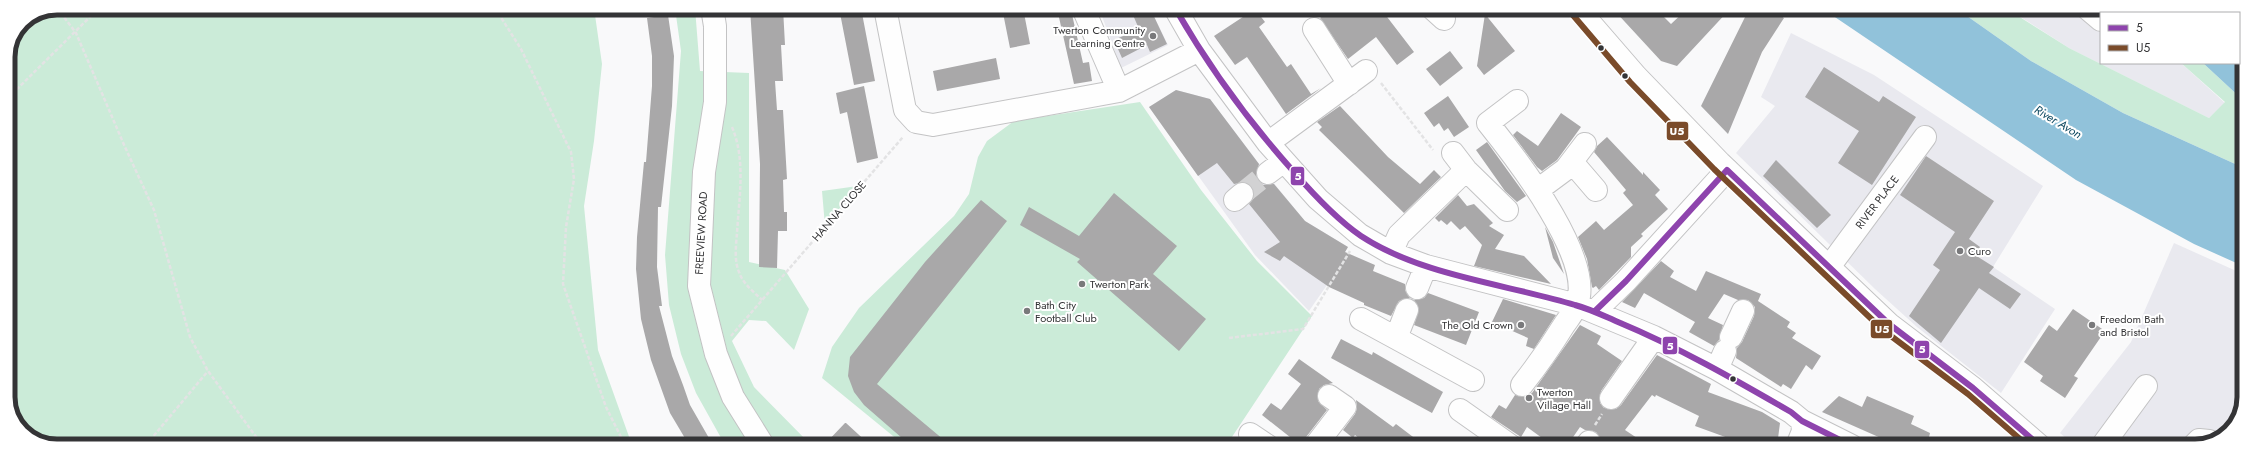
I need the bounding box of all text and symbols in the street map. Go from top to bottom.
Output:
legend [2100,12,2240,64]
text: 5 [2136,19,2143,37]
place label: Twerton Community Learning Centre [1053,22,1145,51]
marker: Twerton Community Learning Centre [1148,31,1158,41]
text: U5 [2136,39,2151,57]
unlabelled marker [1596,43,1606,53]
unlabelled marker [1620,71,1630,81]
water label: River Avon [2031,101,2085,143]
line badge: U5 [1666,121,1689,141]
text: U5 [1670,123,1684,139]
line badge: 5 [1290,166,1305,186]
text: 5 [1294,168,1302,184]
street label: RIVER PLACE [1852,172,1902,232]
street label: HANNA CLOSE [808,177,870,245]
street label: FREEVIEW ROAD [691,191,711,275]
place label: Curo [1968,243,1991,259]
marker: Curo [1955,246,1965,256]
place label: Twerton Park [1090,276,1149,292]
marker: Twerton Park [1077,279,1087,289]
place label: Bath City Football Club [1035,297,1097,326]
marker: Bath City Football Club [1022,306,1032,316]
place label: Freedom Bath and Bristol [2100,311,2164,340]
place label: The Old Crown [1442,317,1513,333]
line badge: U5 [1870,319,1893,339]
marker: The Old Crown [1516,320,1526,330]
marker: Freedom Bath and Bristol [2087,320,2097,330]
text: U5 [1875,321,1889,337]
line badge: 5 [1662,336,1678,355]
text: 5 [1666,338,1674,354]
line badge: 5 [1914,340,1930,359]
text: 5 [1918,341,1926,357]
unlabelled marker [1728,374,1738,384]
place label: Twerton Village Hall [1537,384,1591,413]
marker: Twerton Village Hall [1524,393,1534,403]

